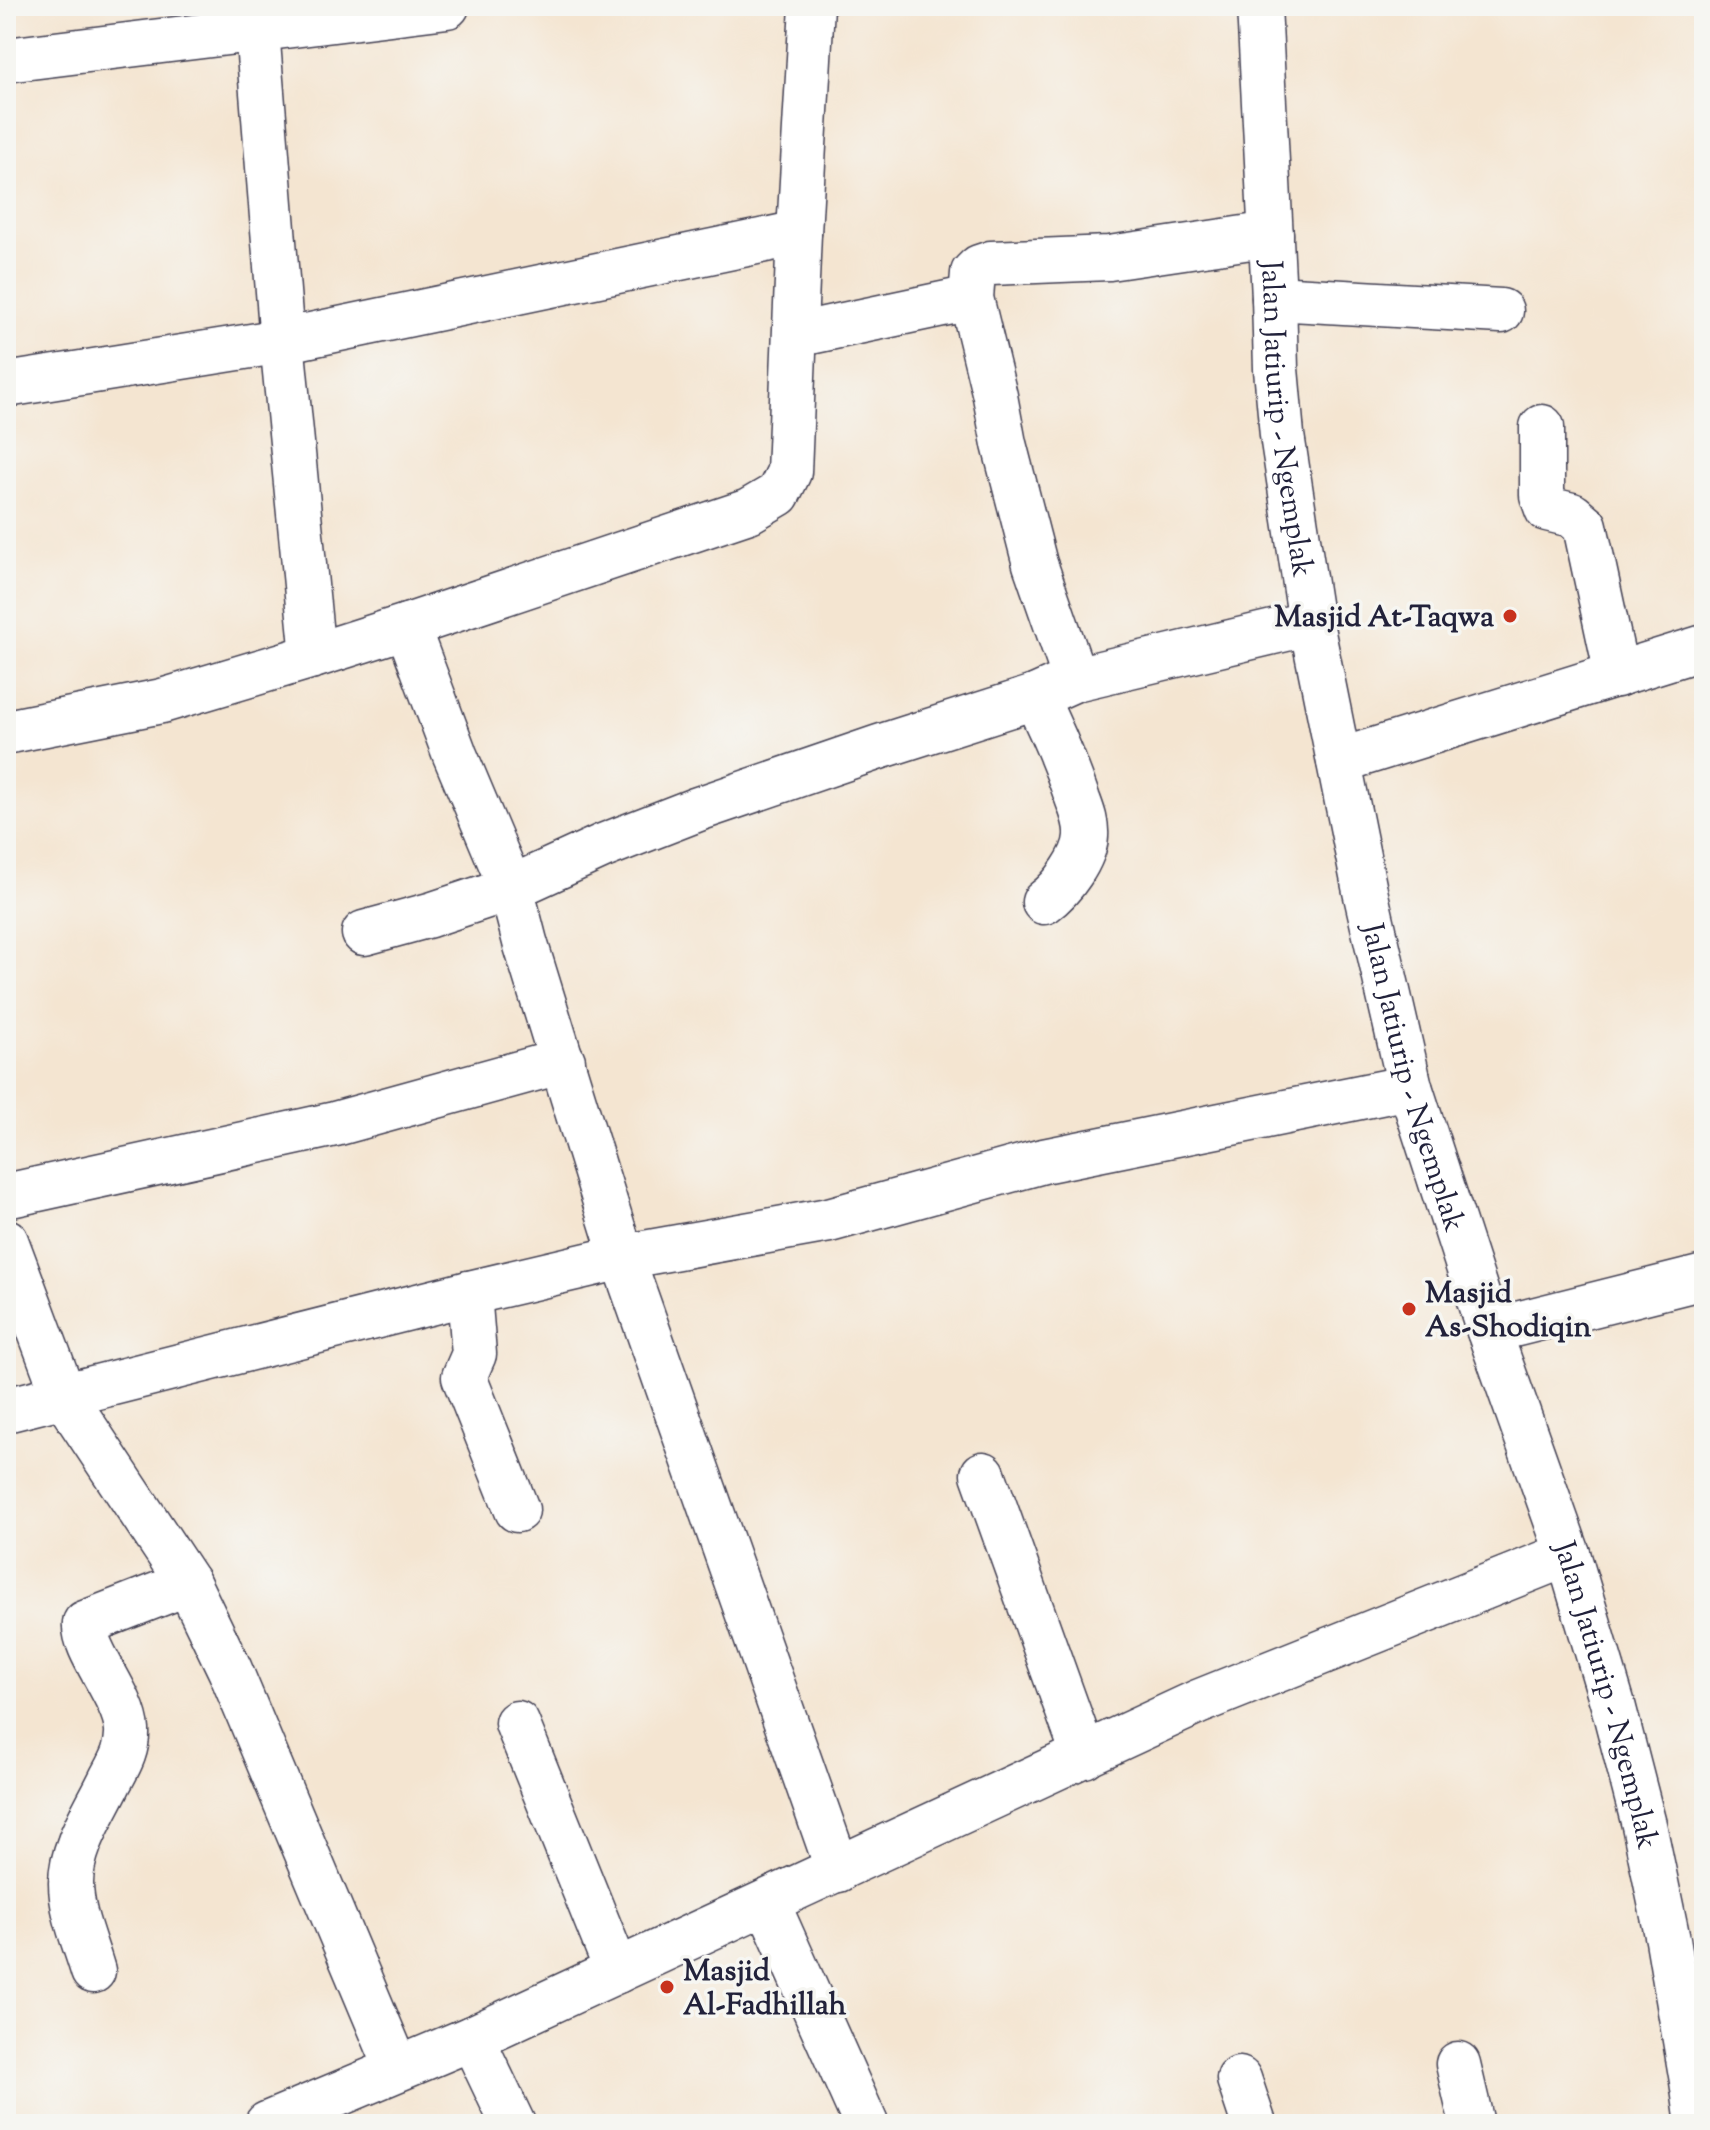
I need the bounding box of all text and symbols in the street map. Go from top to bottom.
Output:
street label: Jalan Jatiurip - Ngemplak [1248,258,1323,580]
place label: Masjid At-Taqwa [1274,597,1494,640]
marker: Masjid At-Taqwa [1501,607,1519,625]
street label: Jalan Jatiurip - Ngemplak [1349,918,1474,1238]
place label: Masjid As-Shodiqin [1425,1273,1592,1350]
marker: Masjid As-Shodiqin [1400,1300,1418,1318]
street label: Jalan Jatiurip - Ngemplak [1541,1534,1668,1853]
place label: Masjid Al-Fadhillah [683,1951,847,2028]
marker: Masjid Al-Fadhillah [658,1978,676,1996]

